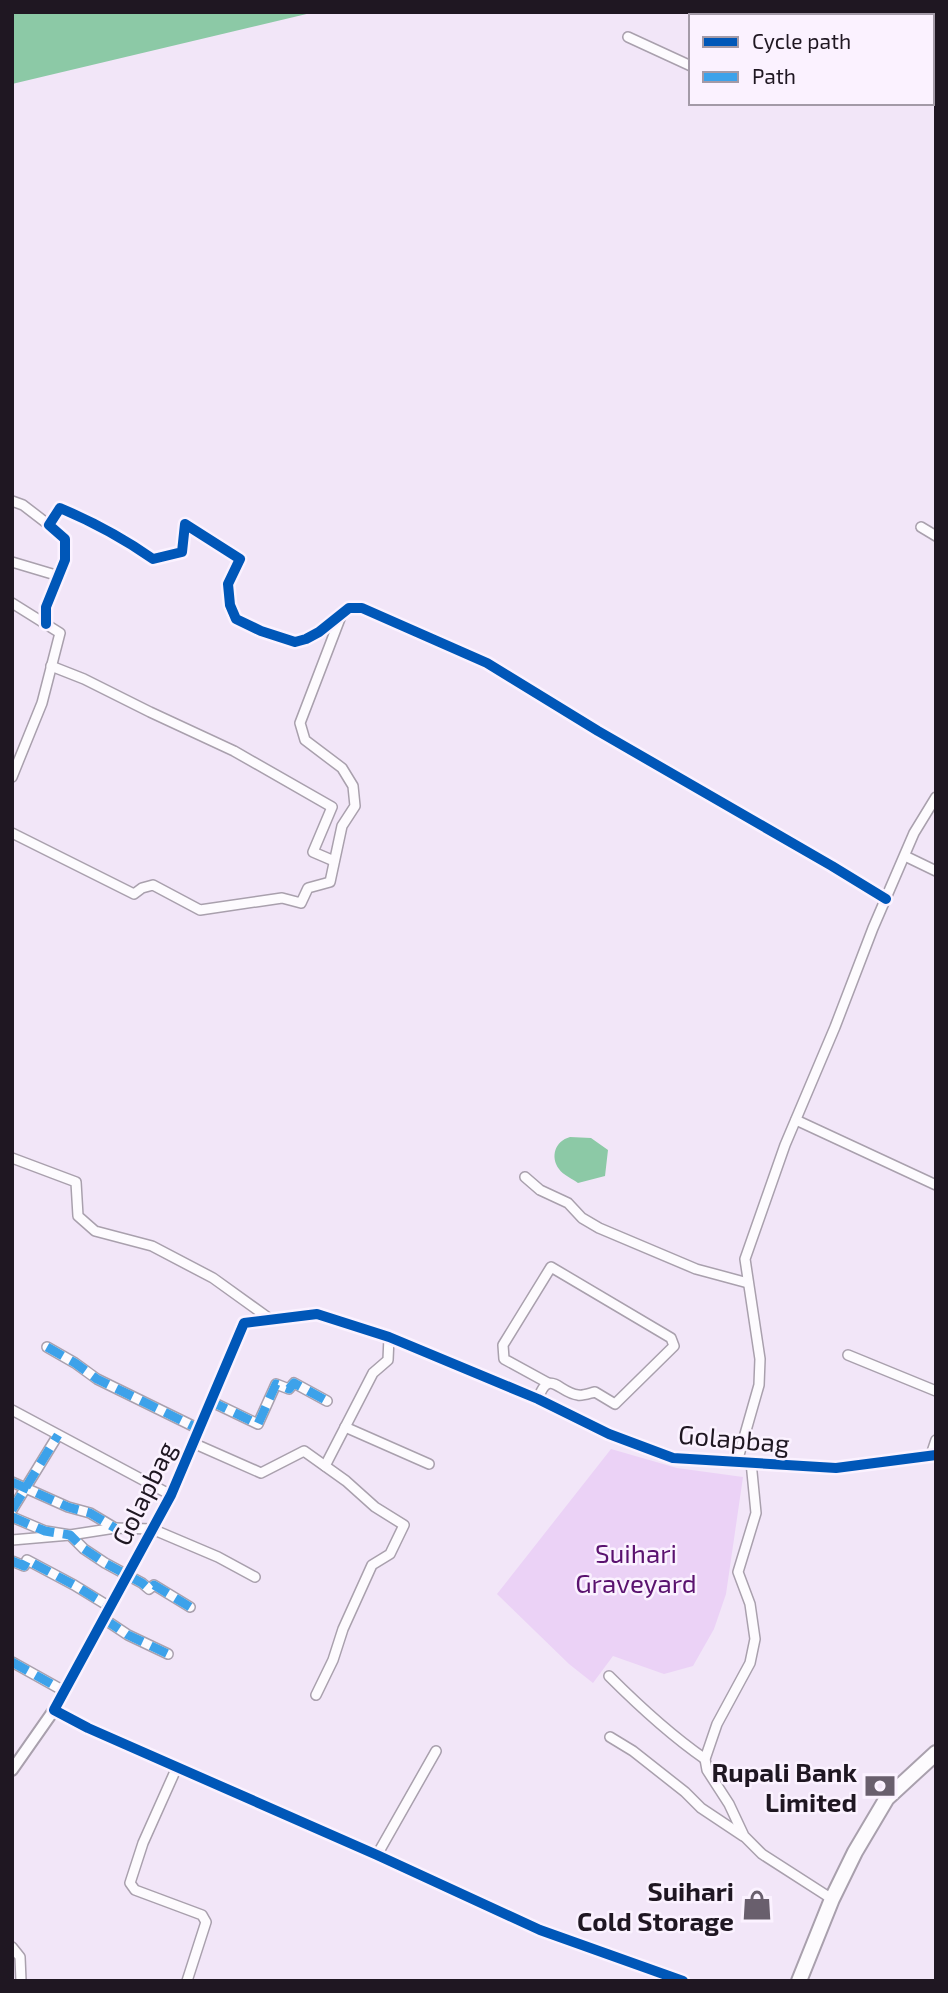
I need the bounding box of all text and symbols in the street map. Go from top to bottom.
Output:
legend [689,14,934,105]
text: Cycle path [752,28,851,53]
text: Path [752,63,796,88]
street label: Golapbag [677,1418,791,1458]
street label: Golapbag [105,1436,181,1550]
park label: Suihari Graveyard [575,1537,697,1598]
place label: Rupali Bank Limited [711,1756,857,1817]
bank icon: Rupali Bank Limited [863,1769,897,1803]
place label: Suihari Cold Storage [577,1875,734,1936]
shop icon: Suihari Cold Storage [740,1888,774,1922]

